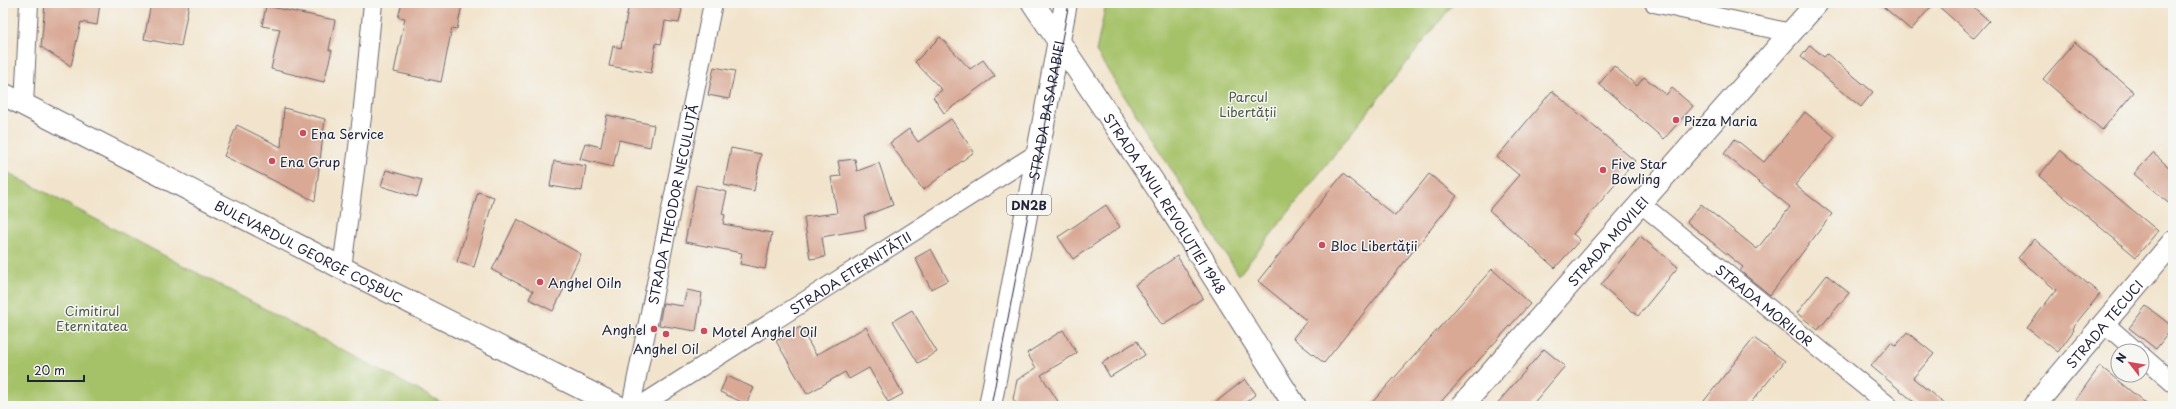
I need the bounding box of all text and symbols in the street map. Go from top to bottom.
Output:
street label: STRADA BASARABIEI [1023,39,1068,181]
park label: Parcul Libertății [1219,87,1277,121]
street label: STRADA THEODOR NECULUȚĂ [642,102,702,306]
street label: STRADA ANUL REVOLUȚIEI 1948 [1100,109,1231,297]
place label: Pizza Maria [1684,111,1758,130]
marker: Pizza Maria [1671,115,1681,125]
place label: Ena Service [311,124,384,143]
marker: Ena Service [298,128,308,138]
place label: Ena Grup [280,152,340,171]
place label: Five Star Bowling [1611,154,1667,188]
marker: Ena Grup [267,156,277,166]
marker: Five Star Bowling [1598,165,1608,175]
street label: STRADA MOVILEI [1563,192,1652,290]
street label: BULEVARDUL GEORGE COȘBUC [212,195,407,307]
road number: DN2B [1007,195,1051,215]
street label: STRADA ETERNITĂȚII [785,226,915,318]
place label: Bloc Libertății [1330,236,1418,255]
marker: Bloc Libertății [1317,240,1327,250]
street label: STRADA MORILOR [1712,259,1818,350]
place label: Anghel Oiln [548,273,622,292]
street label: STRADA TECUCI [2061,275,2147,372]
marker: Anghel Oiln [535,277,545,287]
park label: Cimitirul Eternitatea [56,301,129,335]
place label: Anghel [602,320,646,339]
place label: Motel Anghel Oil [712,322,817,341]
marker: Anghel [649,324,659,334]
marker: Motel Anghel Oil [699,326,709,336]
marker: Anghel Oil [661,329,671,339]
place label: Anghel Oil [633,339,699,358]
north arrow [2110,343,2150,383]
text: N [2111,349,2131,366]
scale bar [28,357,84,383]
text: 20 m [34,361,65,379]

